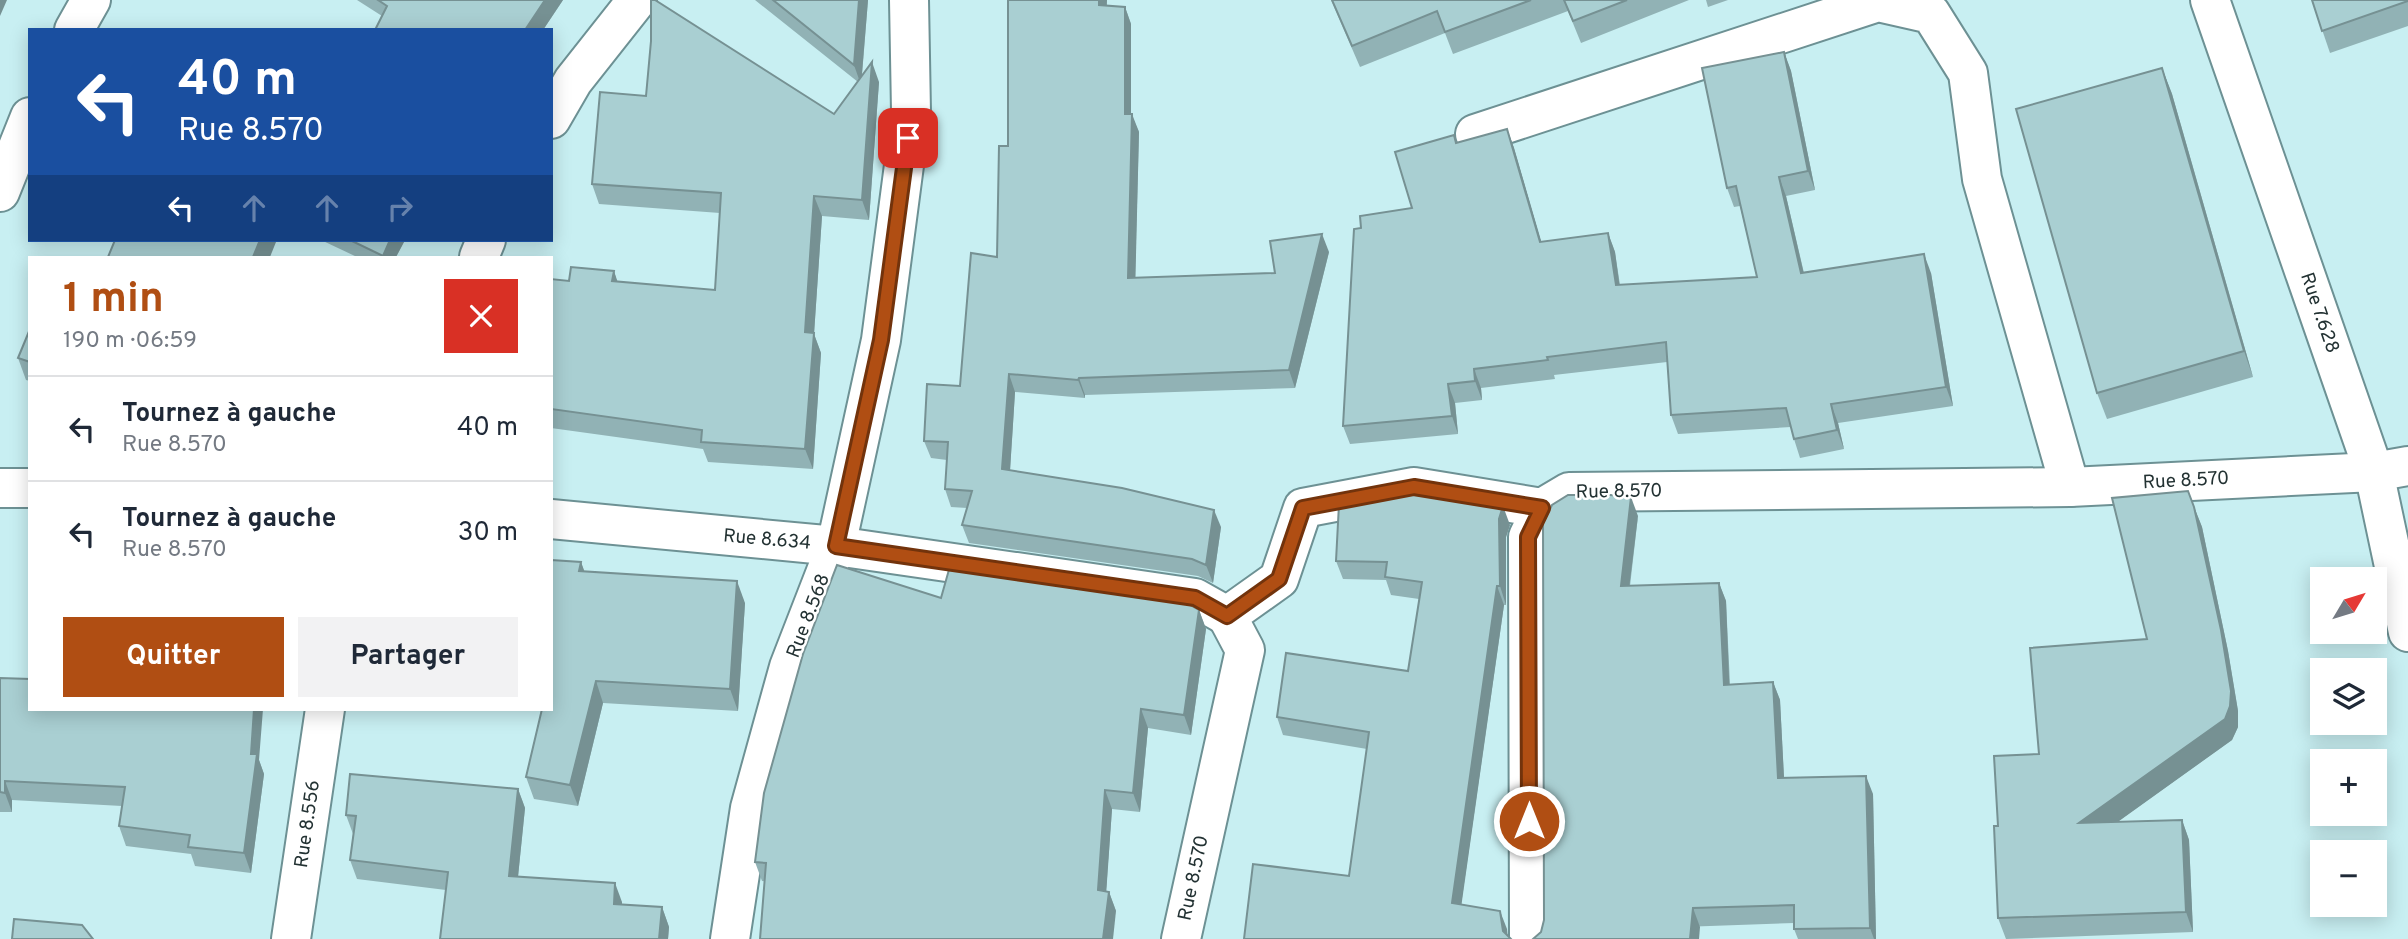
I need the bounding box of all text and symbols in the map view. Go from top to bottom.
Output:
text: 40 m [178,51,297,113]
icon: left [63,56,154,147]
pin [878,108,938,168]
text: Rue 8.570 [178,112,324,152]
icon: arrive [889,119,927,157]
icon: left [162,189,200,227]
icon: ahead [235,189,273,227]
icon: ahead [308,189,346,227]
icon: right [381,189,419,227]
street label: Rue 7.628 [2294,269,2344,357]
text: 1 min [63,274,164,327]
button: close [444,279,518,353]
text: 190 m · 06:59 [63,327,197,356]
text: Tournez à gauche [122,398,336,431]
icon: left [63,410,101,448]
text: 40 m [457,412,518,445]
text: Rue 8.570 [122,431,227,460]
street label: Rue 8.570 [2142,467,2230,495]
street label: Rue 8.570 [1576,479,1662,505]
text: Tournez à gauche [122,503,336,536]
icon: left [63,515,101,553]
text: 30 m [458,517,518,550]
street label: Rue 8.634 [722,524,812,556]
text: Rue 8.570 [122,536,227,565]
north arrow [2310,567,2387,644]
map controls [2310,567,2387,917]
street label: Rue 8.568 [782,571,836,661]
button: Quitter [63,617,284,697]
button: Partager [298,617,518,697]
button: layers [2310,658,2387,735]
button: + [2310,749,2387,826]
street label: Rue 8.556 [290,779,326,869]
position arrow [1492,784,1566,858]
street label: Rue 8.570 [1173,833,1215,923]
button: − [2310,840,2387,917]

